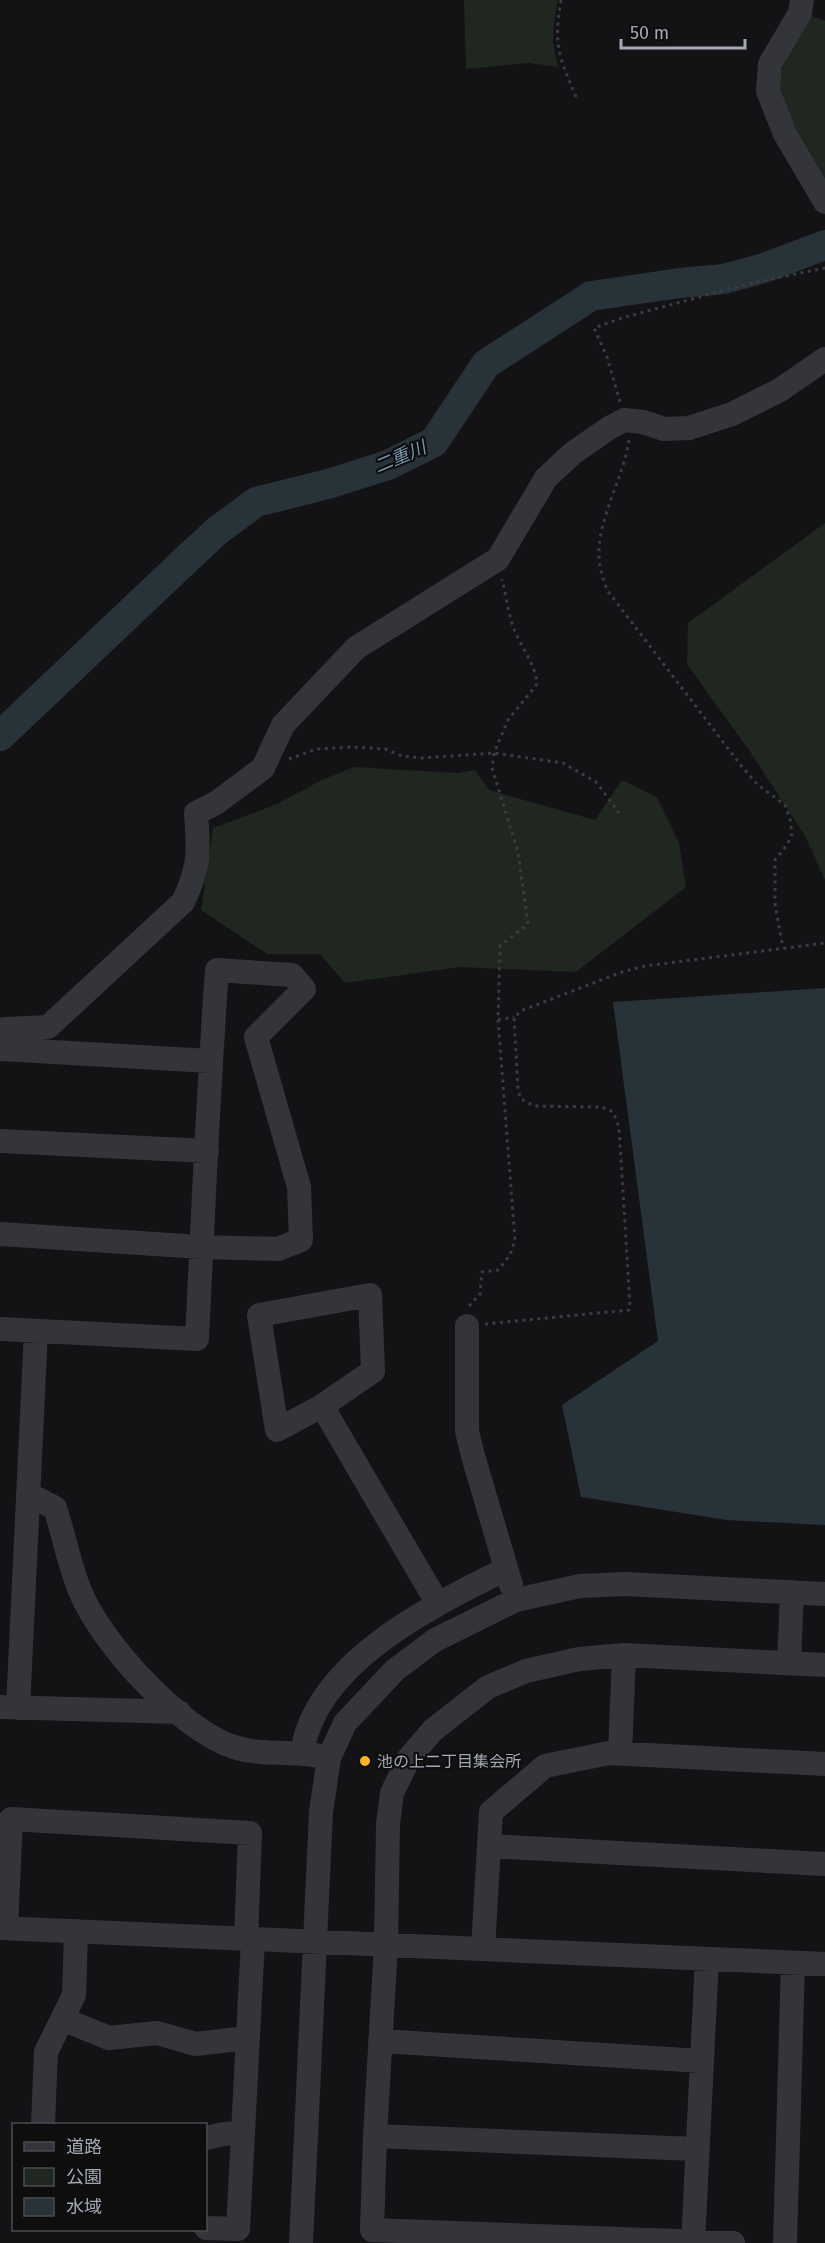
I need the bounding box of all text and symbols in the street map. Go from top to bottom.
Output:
scale bar [621,12,746,50]
text: 50 m [630,22,669,44]
water label: 二重川 [371,436,431,478]
place label: 池の上二丁目集会所 [377,1752,521,1771]
marker: 池の上二丁目集会所 [358,1754,372,1768]
legend [12,2123,207,2231]
text: 道路 [66,2136,102,2158]
text: 公園 [66,2166,102,2188]
text: 水域 [66,2196,102,2218]

